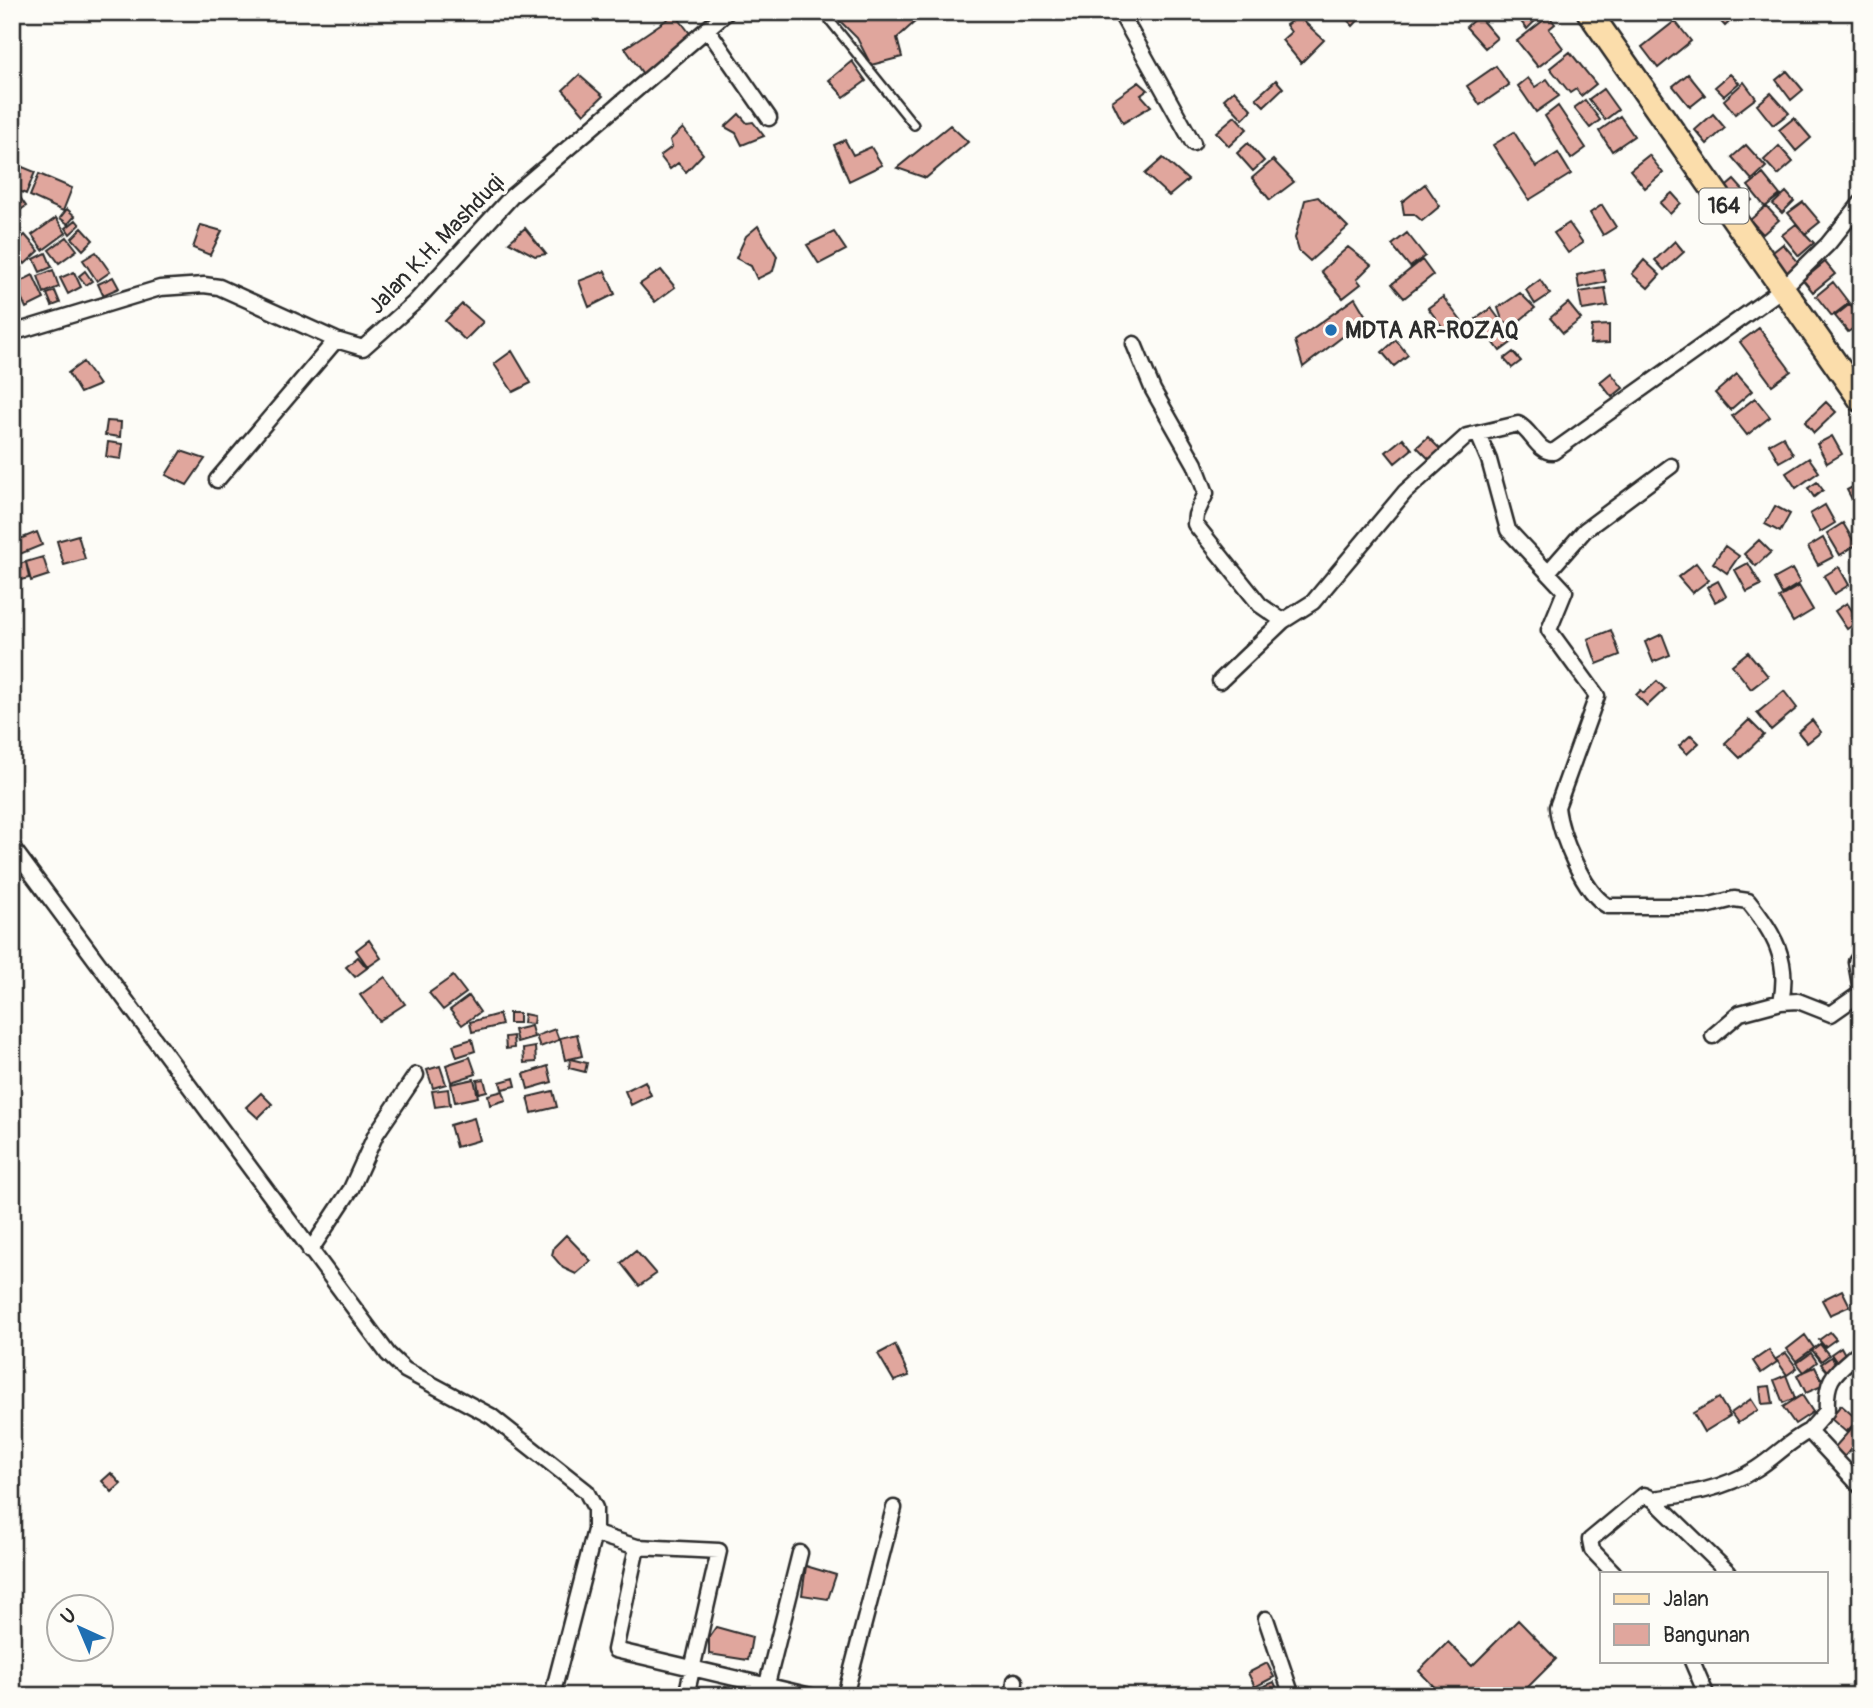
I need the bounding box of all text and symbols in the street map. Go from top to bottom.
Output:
street label: Jalan K.H. Mashduqi [362,168,510,320]
road number: 164 [1700,188,1748,224]
place label: MDTA AR-ROZAQ [1345,316,1519,345]
marker: MDTA AR-ROZAQ [1323,322,1339,338]
legend [1600,1572,1828,1662]
text: Jalan [1663,1586,1709,1613]
north arrow [46,1592,116,1662]
text: U [56,1603,82,1629]
text: Bangunan [1663,1622,1750,1649]

